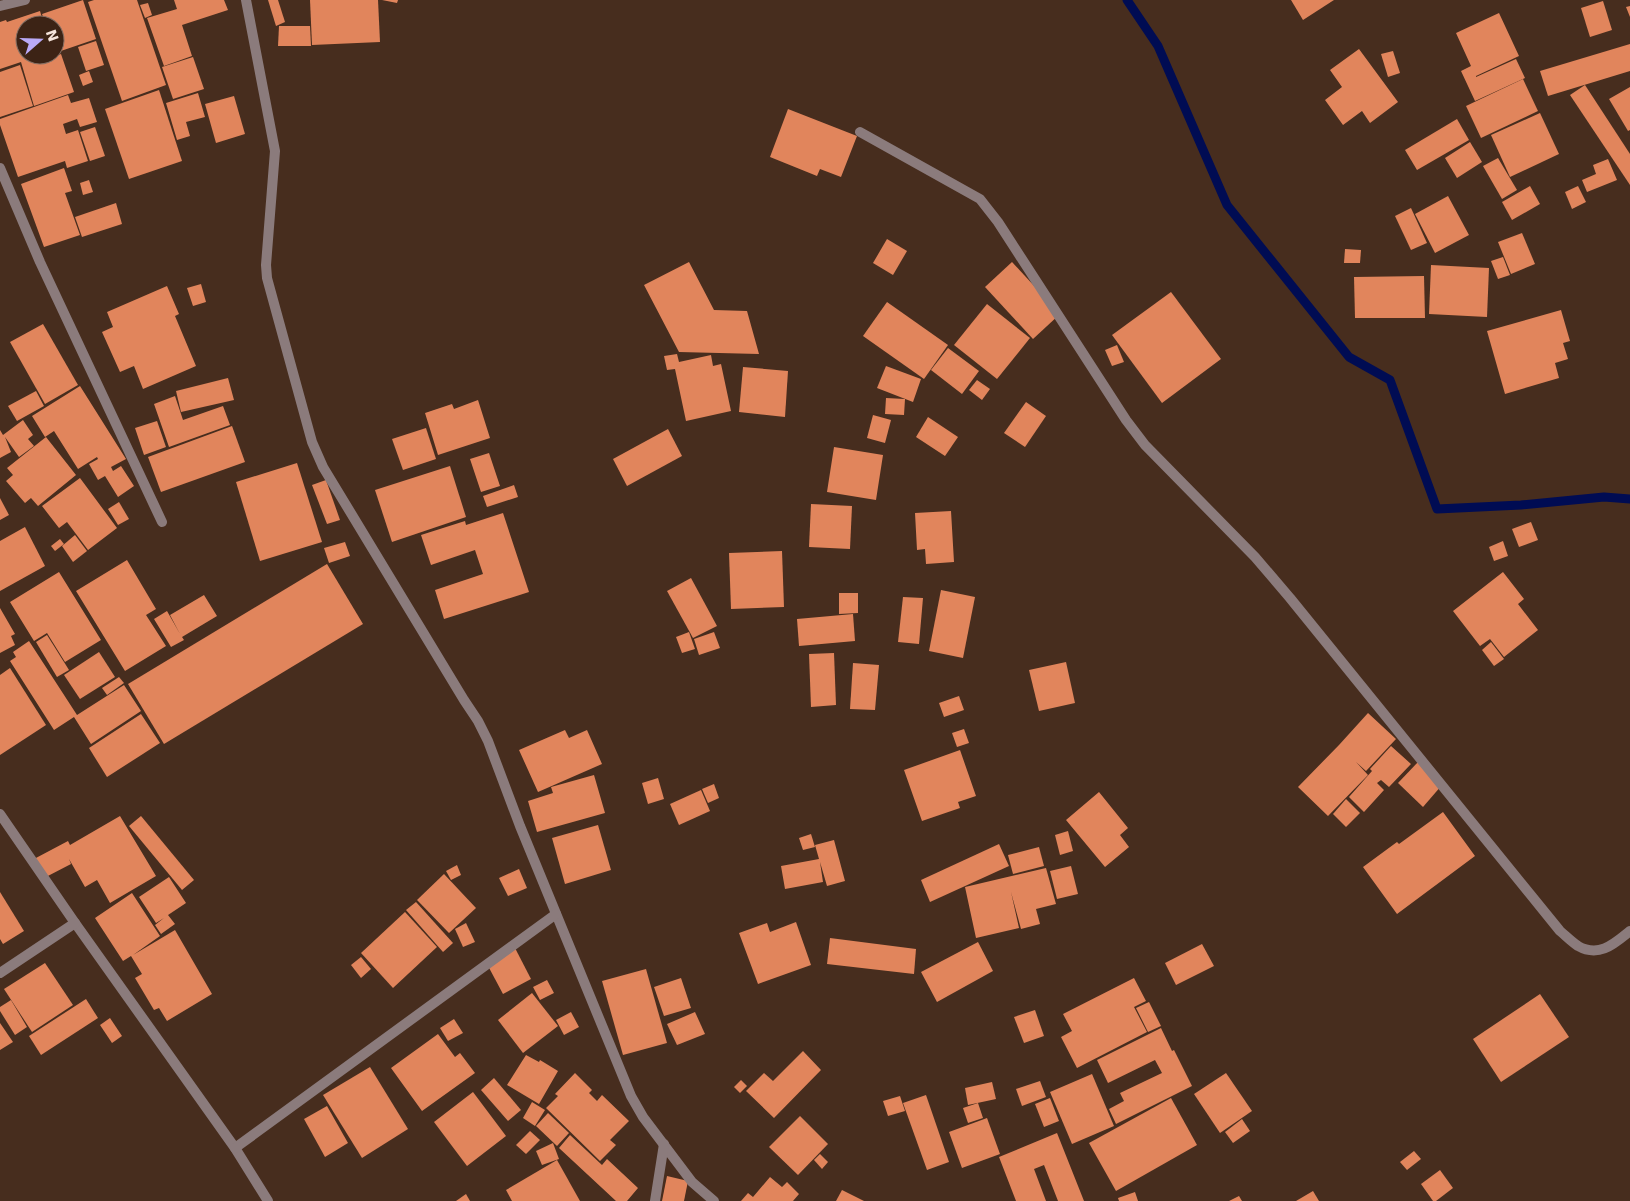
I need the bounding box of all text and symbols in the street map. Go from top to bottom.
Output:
north arrow [15,15,65,65]
text: N [43,27,62,44]

